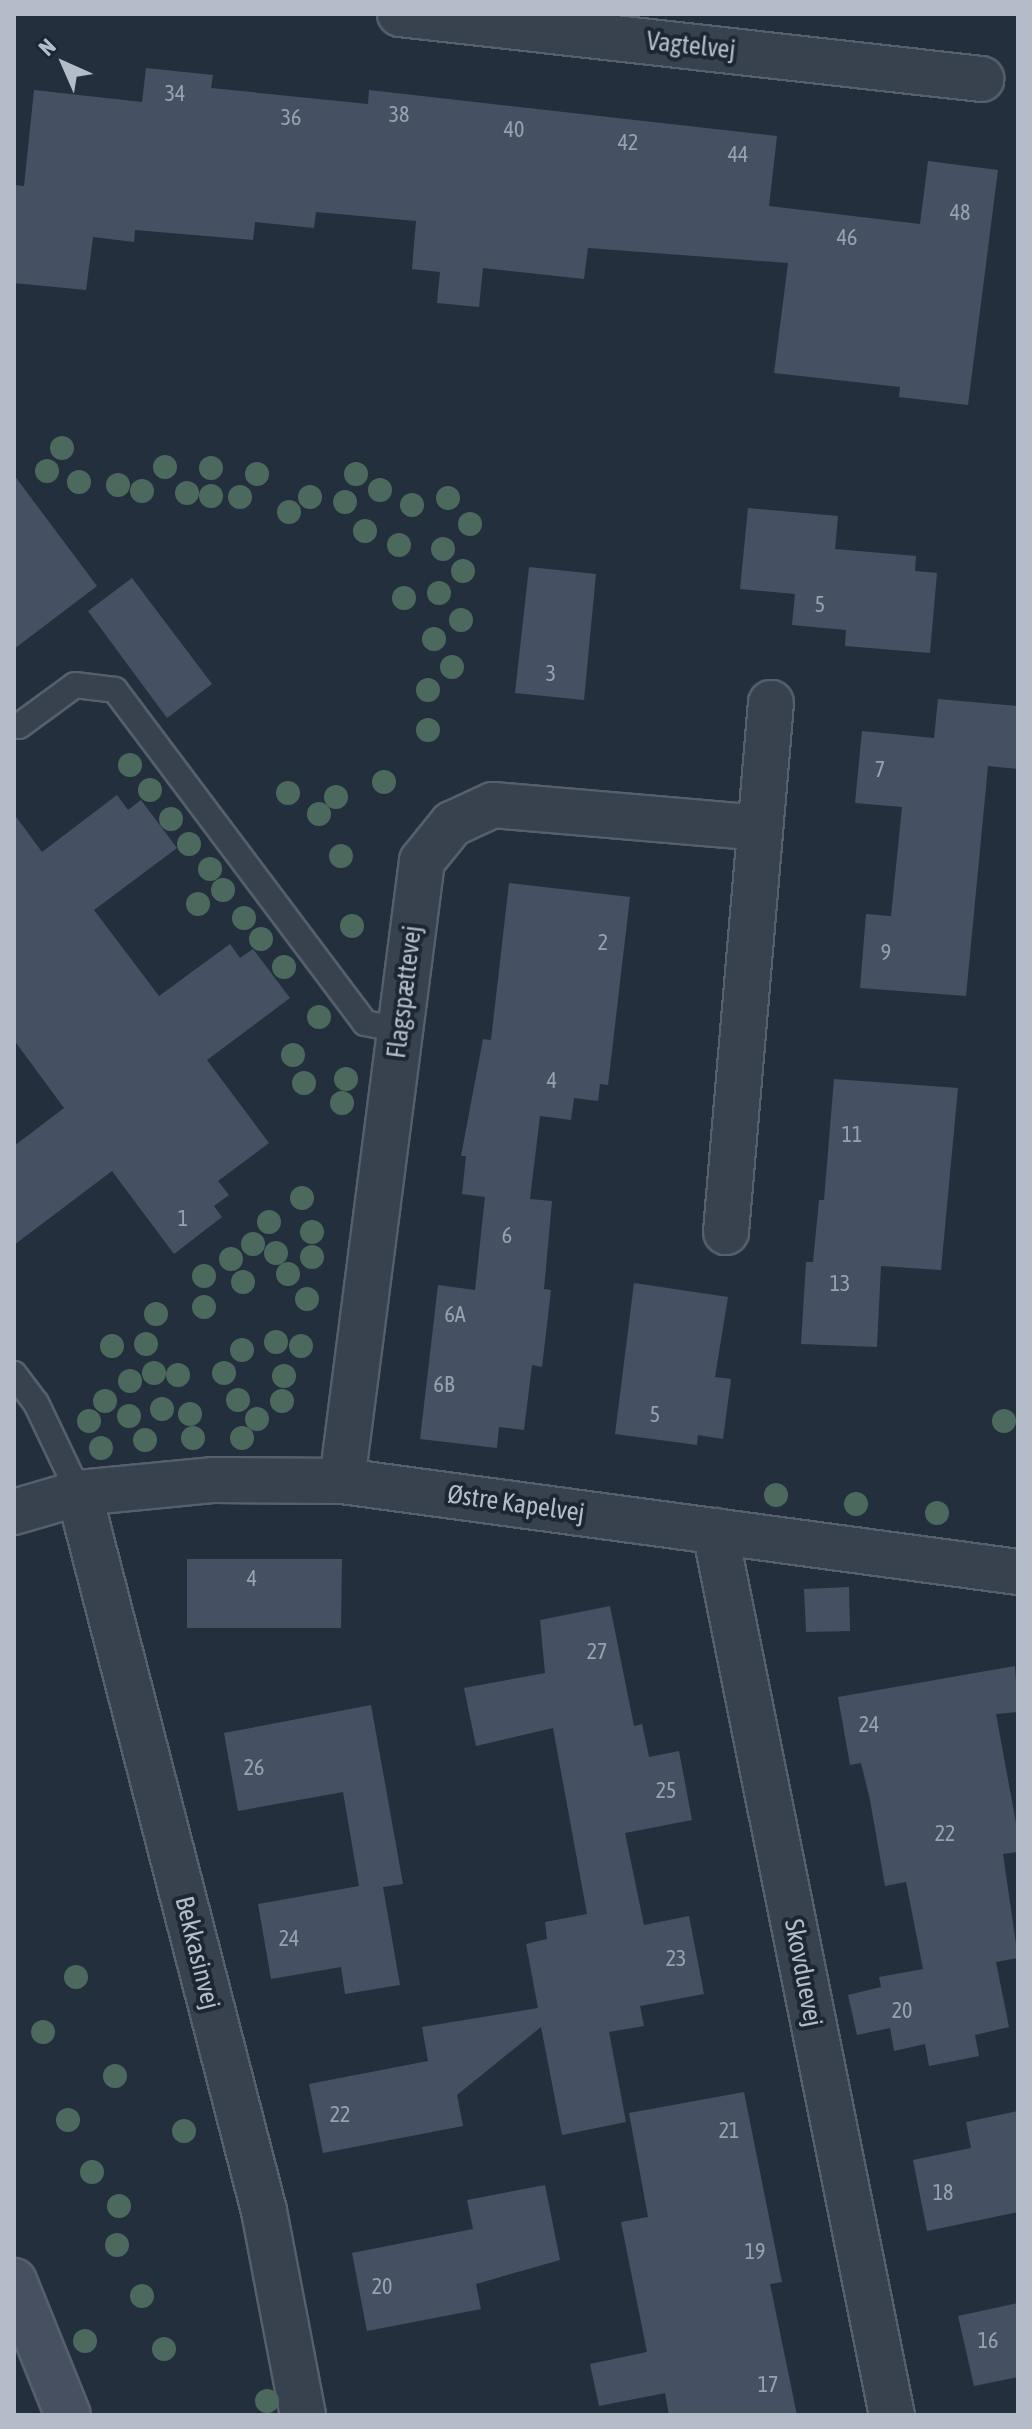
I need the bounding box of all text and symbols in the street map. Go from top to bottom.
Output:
north arrow [24,24,104,104]
street label: Vagtelvej [645,26,737,66]
text: N [33,33,61,61]
house number: 34 [165,81,185,107]
house number: 38 [389,102,409,128]
house number: 36 [281,105,301,131]
house number: 40 [504,117,524,143]
house number: 42 [618,130,638,156]
house number: 44 [728,142,748,168]
house number: 48 [950,200,970,226]
house number: 46 [837,225,857,251]
house number: 5 [815,592,825,618]
house number: 3 [546,661,556,687]
house number: 7 [875,757,885,783]
street label: Flagspættevej [381,924,429,1060]
house number: 2 [598,930,608,956]
house number: 9 [881,940,891,966]
house number: 4 [547,1068,557,1094]
house number: 11 [842,1122,862,1148]
house number: 1 [178,1206,188,1232]
house number: 6 [502,1223,512,1249]
house number: 13 [830,1271,850,1297]
house number: 6A [444,1302,466,1328]
house number: 6B [434,1372,454,1398]
house number: 5 [650,1402,660,1428]
street label: Østre Kapelvej [445,1479,587,1529]
house number: 4 [247,1566,257,1592]
house number: 27 [587,1639,607,1665]
house number: 24 [859,1712,879,1738]
house number: 26 [244,1755,264,1781]
house number: 25 [656,1778,676,1804]
house number: 22 [935,1821,955,1847]
street label: Bekkasinvej [168,1893,226,2013]
street label: Skovduevej [777,1917,829,2029]
house number: 24 [279,1926,299,1952]
house number: 23 [666,1946,686,1972]
house number: 20 [892,1998,912,2024]
house number: 22 [330,2102,350,2128]
house number: 21 [719,2118,739,2144]
house number: 18 [933,2180,953,2206]
house number: 19 [745,2239,765,2265]
house number: 20 [372,2274,392,2300]
house number: 16 [978,2328,998,2354]
house number: 17 [758,2372,778,2398]

